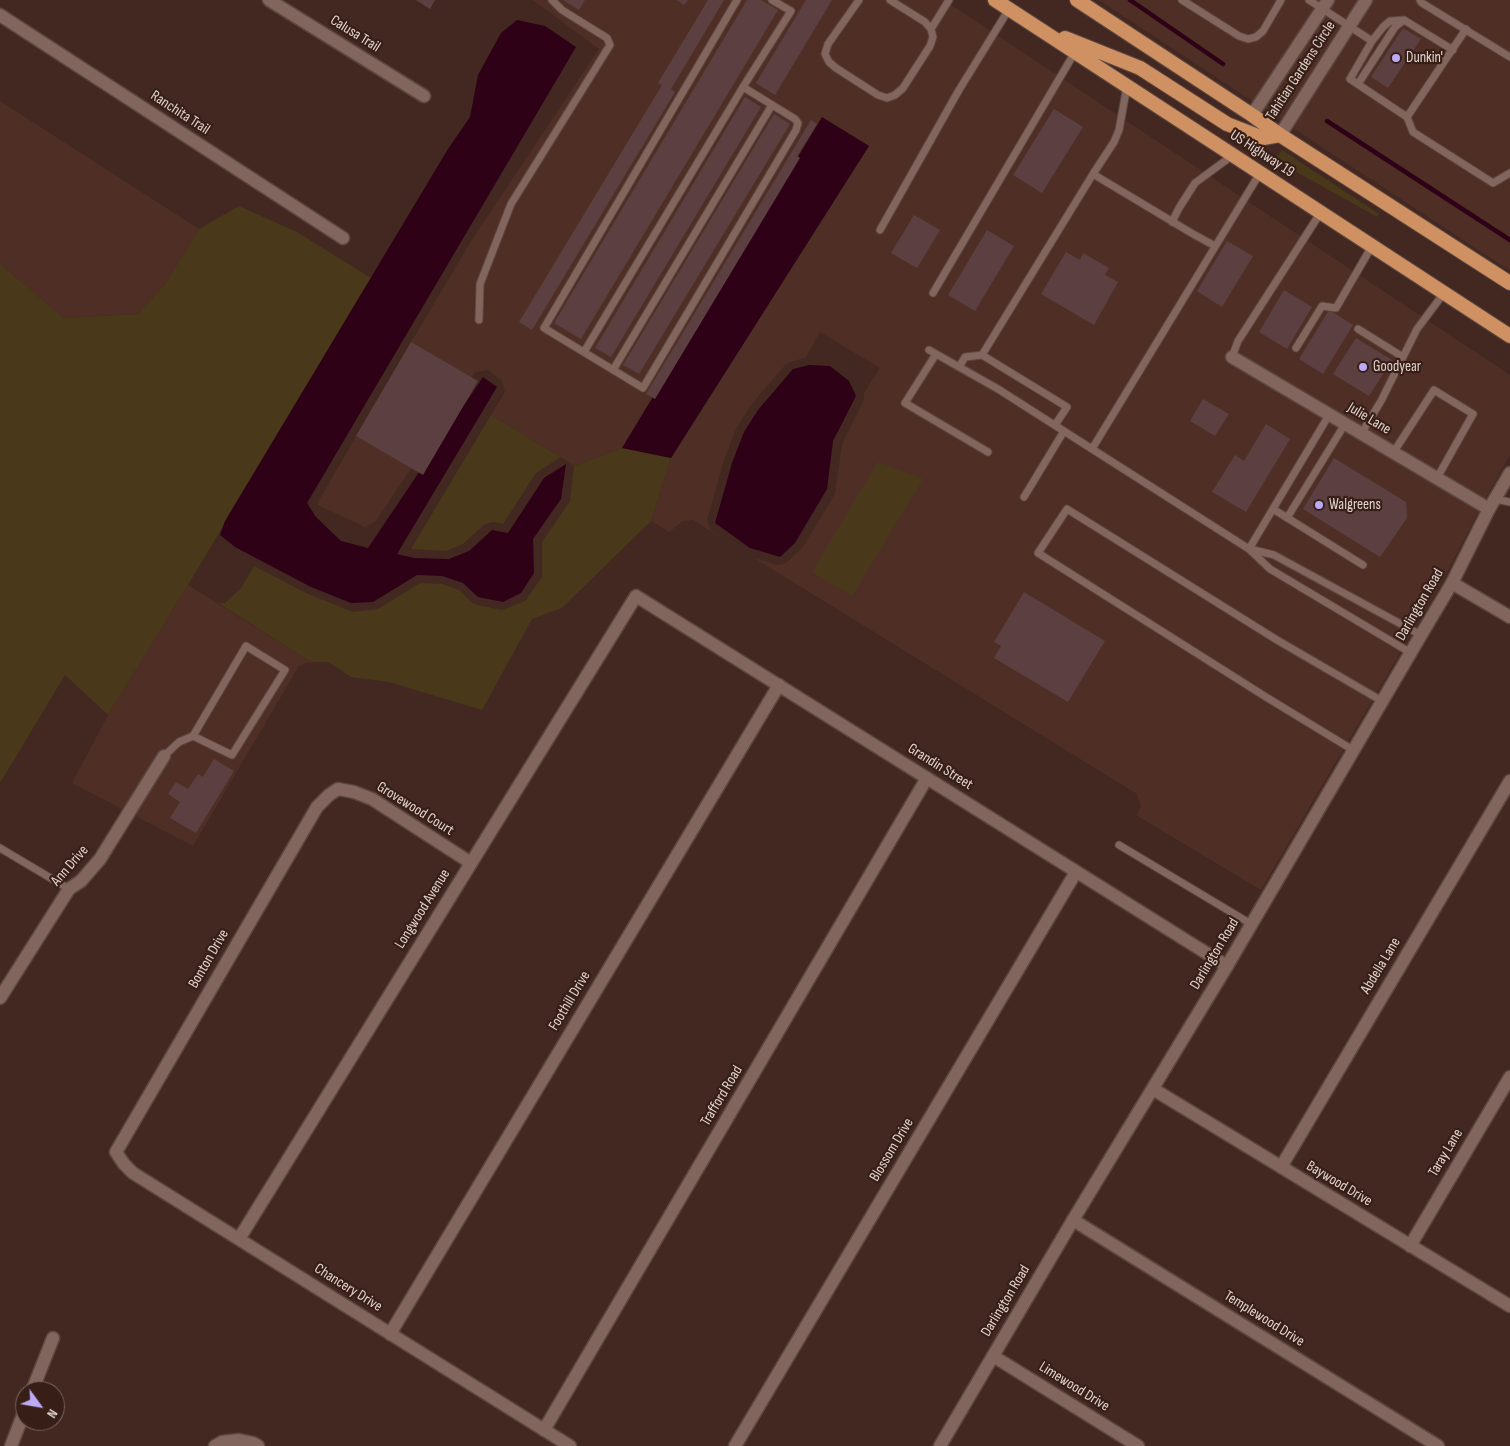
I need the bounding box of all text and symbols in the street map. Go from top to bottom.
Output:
street label: Calusa Trail [327,12,383,56]
street label: Tahitian Gardens Circle [1262,18,1340,124]
place label: Dunkin' [1406,49,1443,67]
marker: Dunkin' [1390,52,1402,64]
street label: Ranchita Trail [147,87,213,139]
street label: US Highway 19 [1226,127,1298,181]
place label: Goodyear [1373,358,1421,376]
marker: Goodyear [1357,361,1369,373]
street label: Julie Lane [1344,399,1394,439]
place label: Walgreens [1329,496,1381,514]
marker: Walgreens [1313,499,1325,511]
street label: Darlington Road [1392,566,1448,644]
street label: Grandin Street [904,740,976,794]
street label: Grovewood Court [373,778,457,840]
street label: Ann Drive [47,842,93,890]
street label: Longwood Avenue [392,866,454,952]
street label: Darlington Road [1187,915,1243,993]
street label: Bonton Drive [185,926,233,992]
street label: Abdella Lane [1357,935,1405,997]
street label: Foothill Drive [545,968,595,1034]
street label: Trafford Road [697,1063,747,1129]
street label: Blossom Drive [866,1115,918,1185]
street label: Taray Lane [1425,1126,1467,1180]
street label: Baywood Drive [1303,1157,1375,1211]
street label: Chancery Drive [311,1260,385,1316]
street label: Darlington Road [978,1262,1034,1340]
street label: Templewood Drive [1220,1287,1308,1351]
street label: Limewood Drive [1035,1358,1113,1416]
north arrow [15,1381,65,1431]
text: N [43,1406,61,1421]

